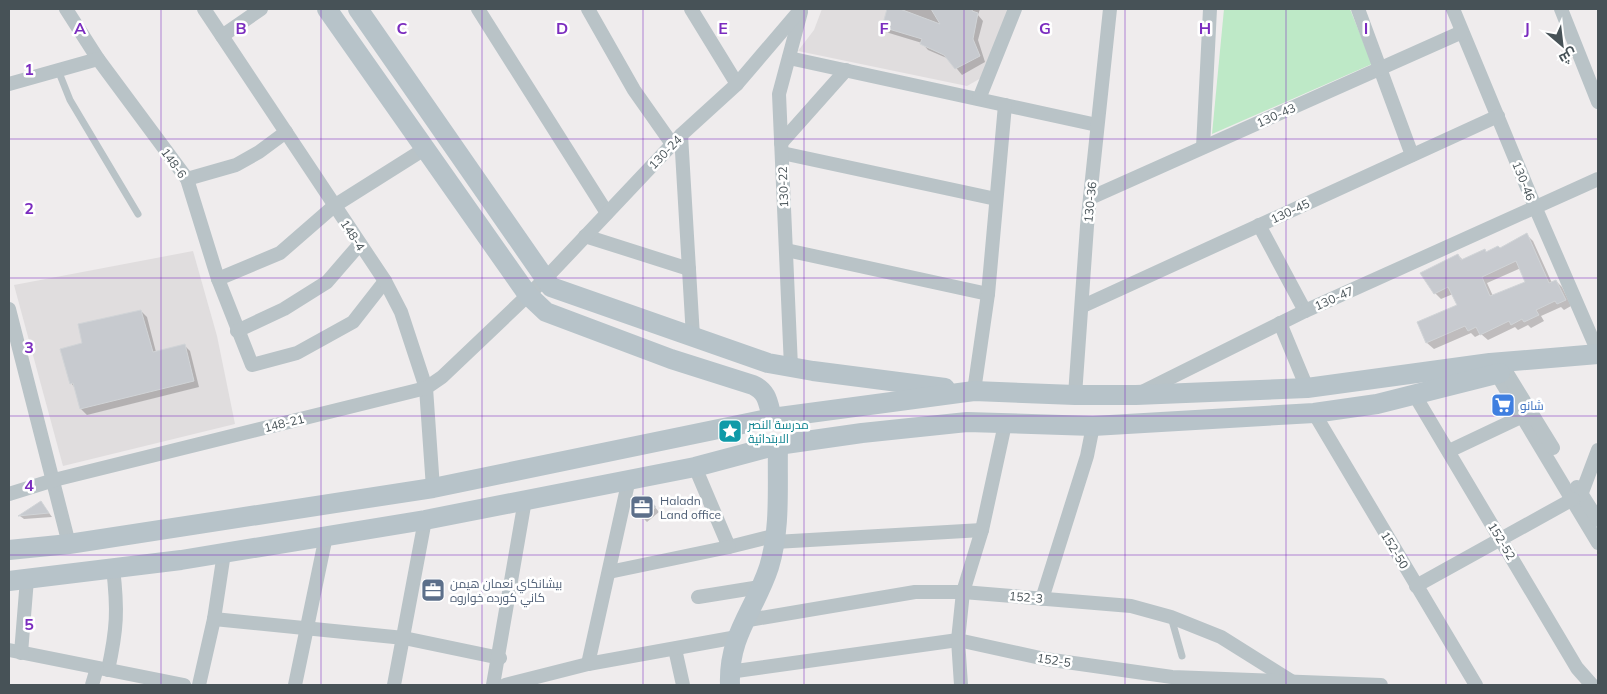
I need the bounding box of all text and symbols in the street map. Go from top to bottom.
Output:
text: A [74,18,86,38]
text: B [235,18,247,38]
text: C [397,18,408,38]
text: D [556,18,568,38]
text: E [718,18,728,38]
text: F [879,18,889,38]
text: G [1039,18,1051,38]
text: H [1199,18,1211,38]
text: I [1364,18,1368,38]
text: J [1524,18,1530,38]
north arrow [1537,20,1587,70]
text: ش [1556,44,1580,69]
text: 1 [24,59,34,79]
street label: 130-43 [1254,100,1298,130]
street label: 130-24 [645,132,685,172]
street label: 148-6 [158,145,190,181]
street label: 130-46 [1509,159,1539,203]
street label: 130-22 [775,166,791,208]
street label: 130-36 [1080,181,1100,223]
street label: 130-45 [1268,196,1312,226]
text: 2 [24,198,34,218]
street label: 148-4 [337,217,369,253]
street label: 130-47 [1312,283,1356,313]
text: 3 [24,337,34,357]
supermarket icon: شانو [1490,392,1516,418]
place label: شانو [1520,398,1544,413]
street label: 148-21 [262,411,306,435]
place label: مدرسة النصر الابتدائية [747,417,809,446]
place icon: مدرسة النصر الابتدائية [717,418,743,444]
text: 4 [24,475,34,495]
place label: Haladn Land office [660,493,721,522]
office icon: Haladn Land office [629,494,655,520]
street label: 152-52 [1485,520,1519,562]
street label: 152-50 [1378,529,1412,571]
place label: بيشانكاي نعمان هيمن كاني كورده خواروه [450,576,562,608]
office icon: بيشانكاي نعمان هيمن كاني كورده خواروه [420,577,446,603]
street label: 152-3 [1008,588,1044,606]
text: 5 [24,614,34,634]
street label: 152-5 [1036,650,1072,670]

